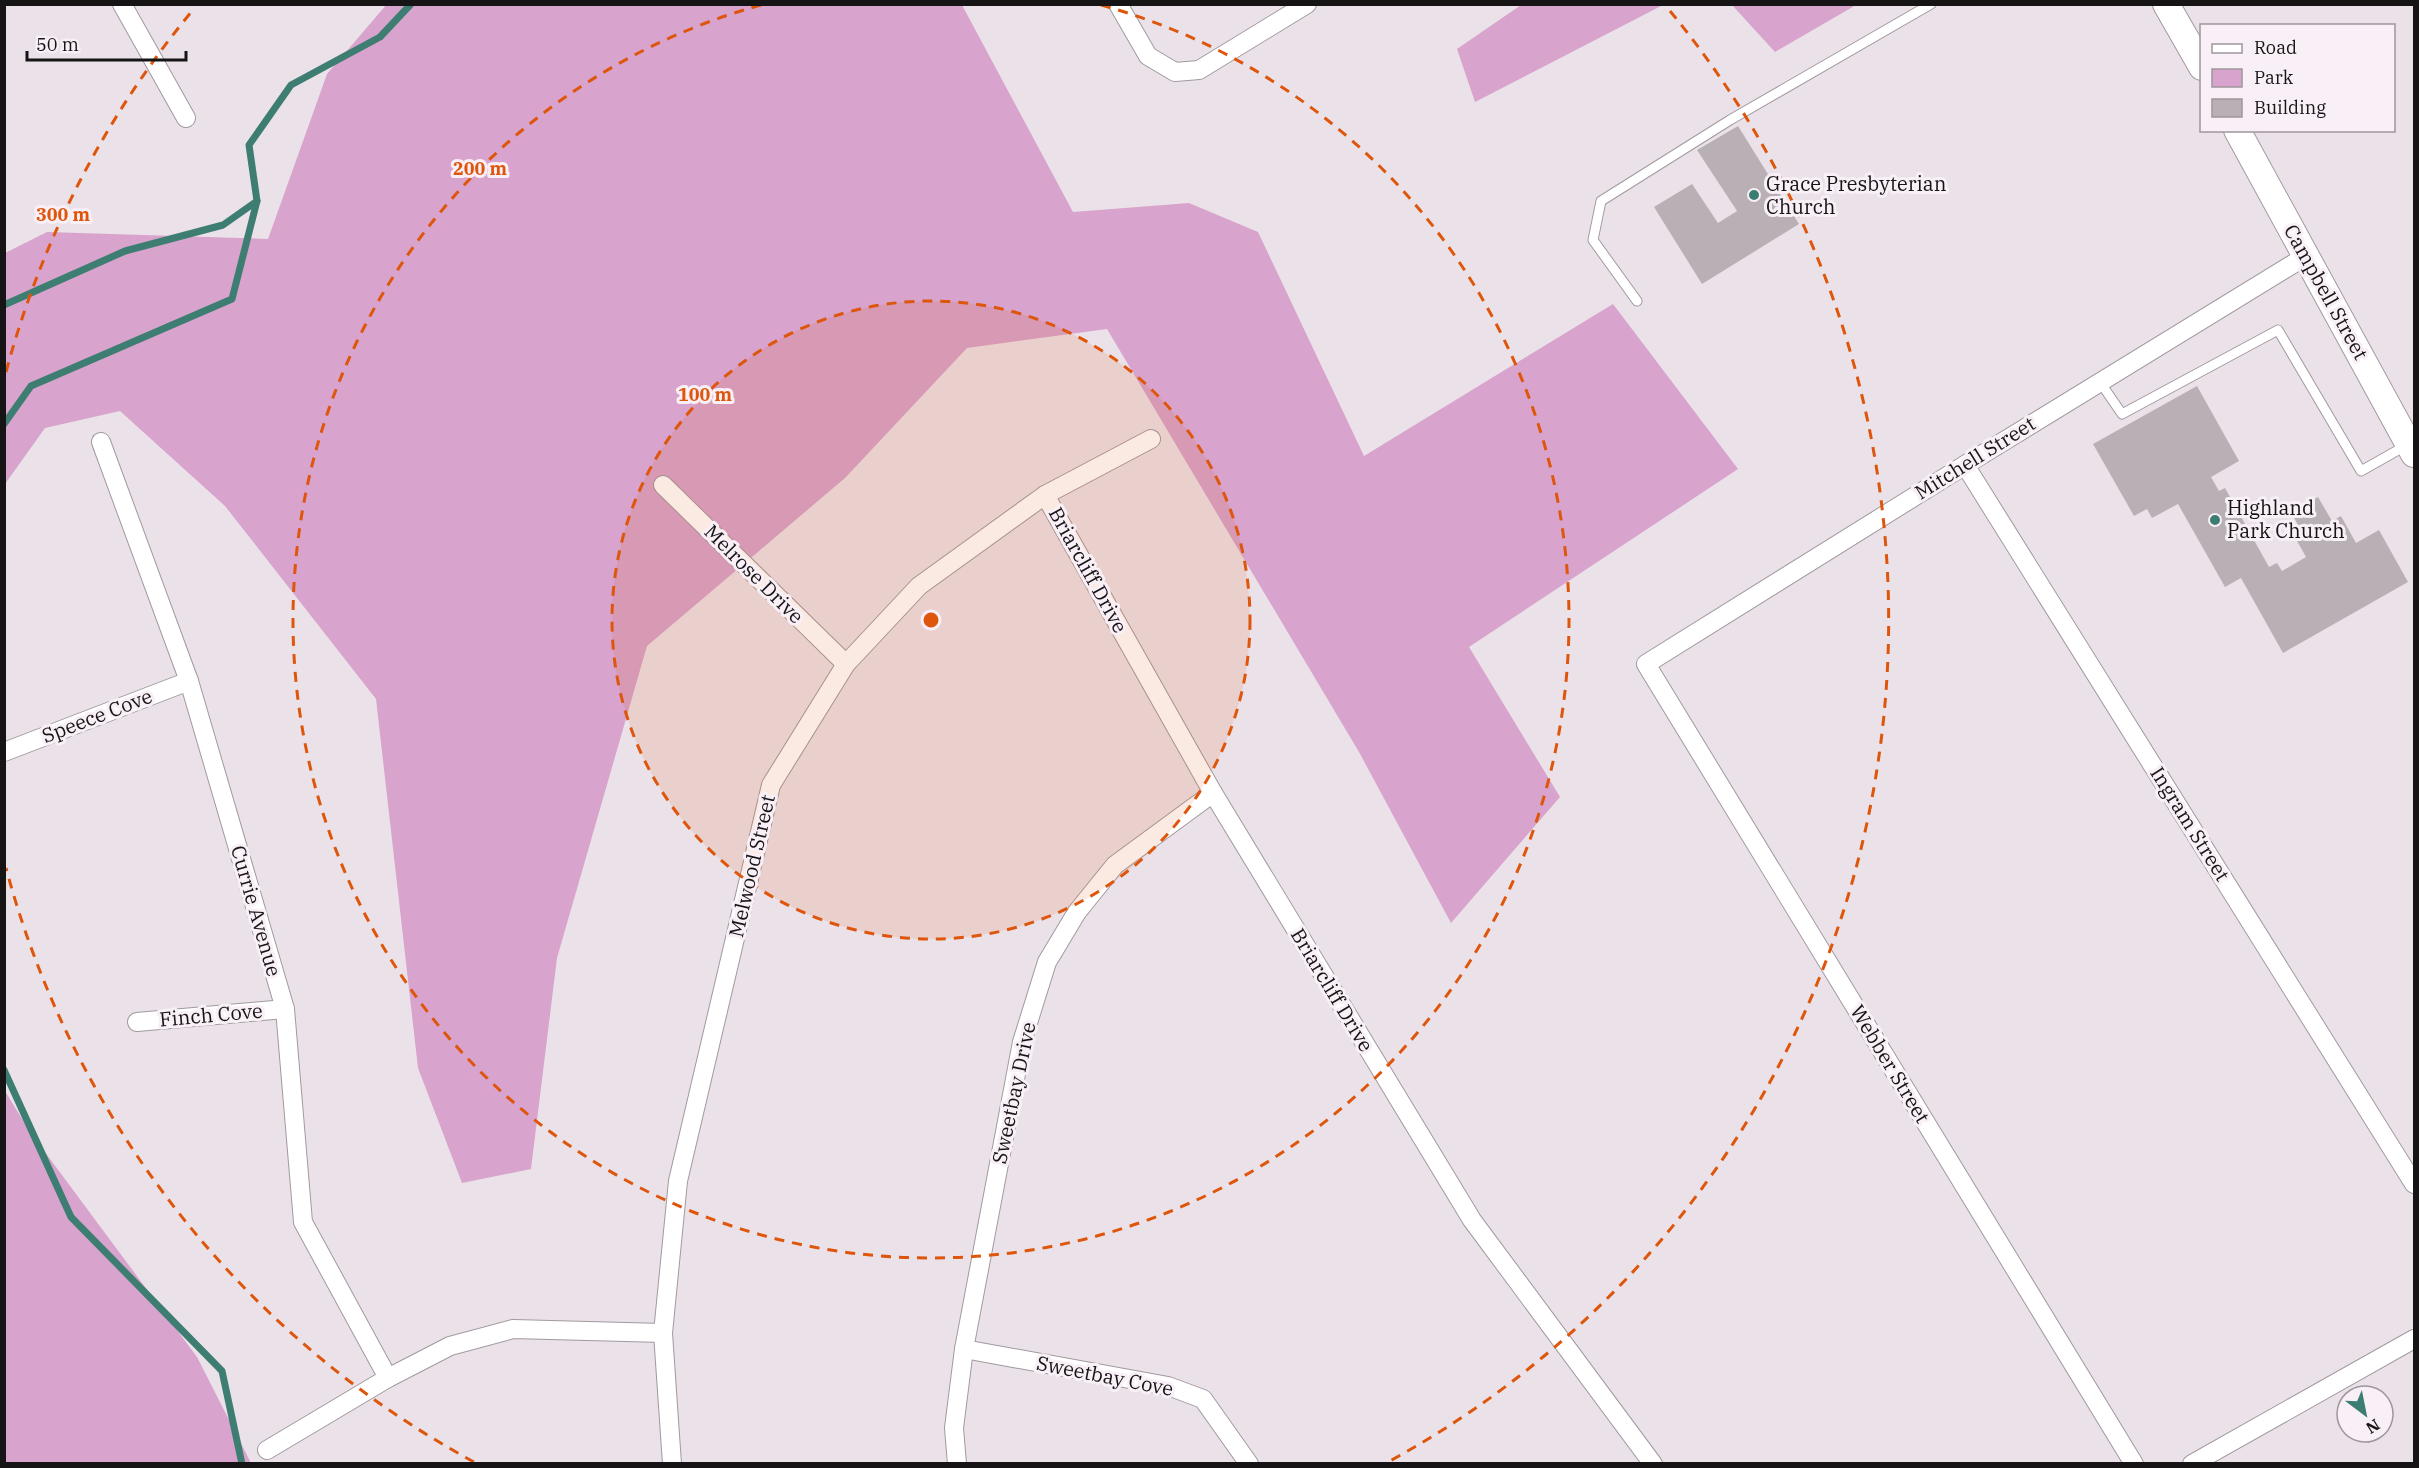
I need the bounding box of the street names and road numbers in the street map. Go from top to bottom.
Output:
street label: Campbell Street [2278,219,2375,364]
street label: Mitchell Street [1909,410,2040,505]
street label: Briarcliff Drive [1043,502,1134,637]
street label: Melrose Drive [699,518,810,629]
street label: Speece Cove [38,682,156,749]
street label: Ingram Street [2144,761,2236,886]
street label: Melwood Street [722,792,781,940]
street label: Currie Avenue [225,842,288,979]
street label: Briarcliff Drive [1285,923,1380,1057]
street label: Finch Cove [158,997,264,1032]
street label: Webber Street [1844,999,1936,1128]
street label: Sweetbay Drive [985,1019,1042,1166]
street label: Sweetbay Cove [1034,1349,1176,1402]

